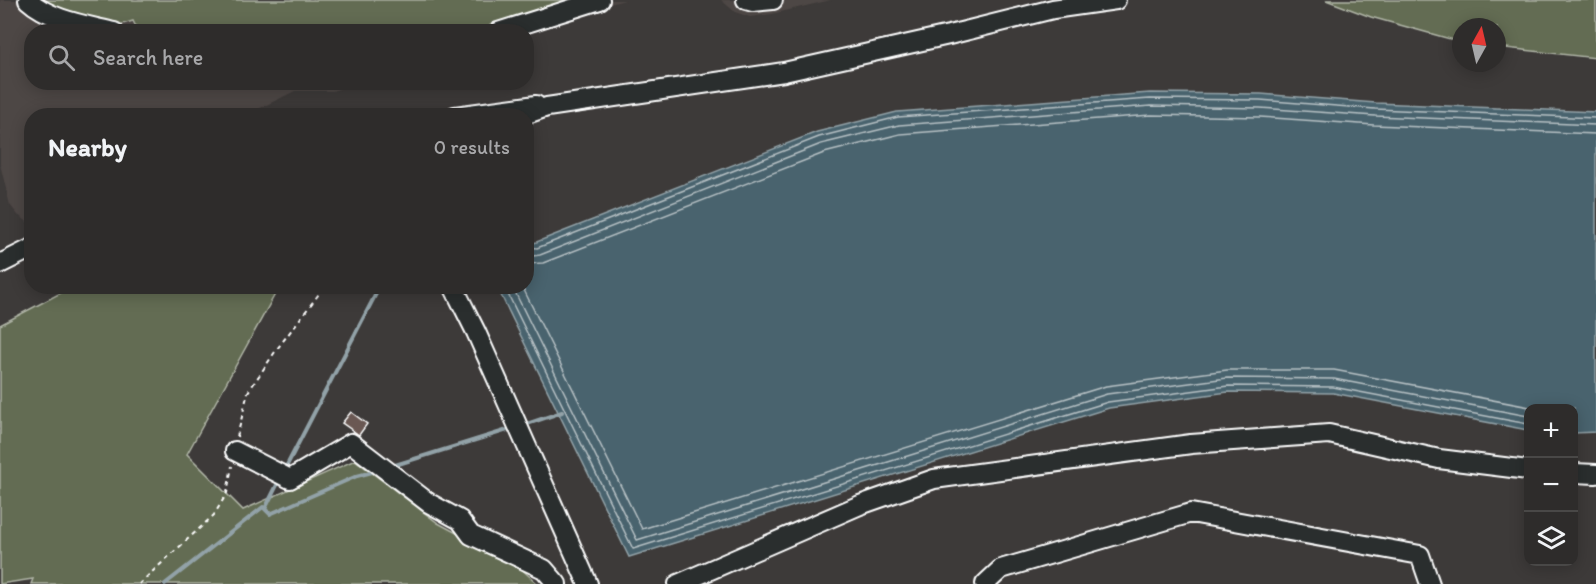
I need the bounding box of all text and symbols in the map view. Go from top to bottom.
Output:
north arrow [1452,18,1506,72]
search box [24,24,534,90]
icon: search [45,41,78,74]
text: Search here [93,44,203,71]
text: Nearby [48,131,127,163]
text: 0 results [434,135,510,159]
map controls [1524,404,1578,566]
button: + [1524,404,1578,458]
button: − [1524,458,1578,512]
button: layers [1524,512,1578,566]

